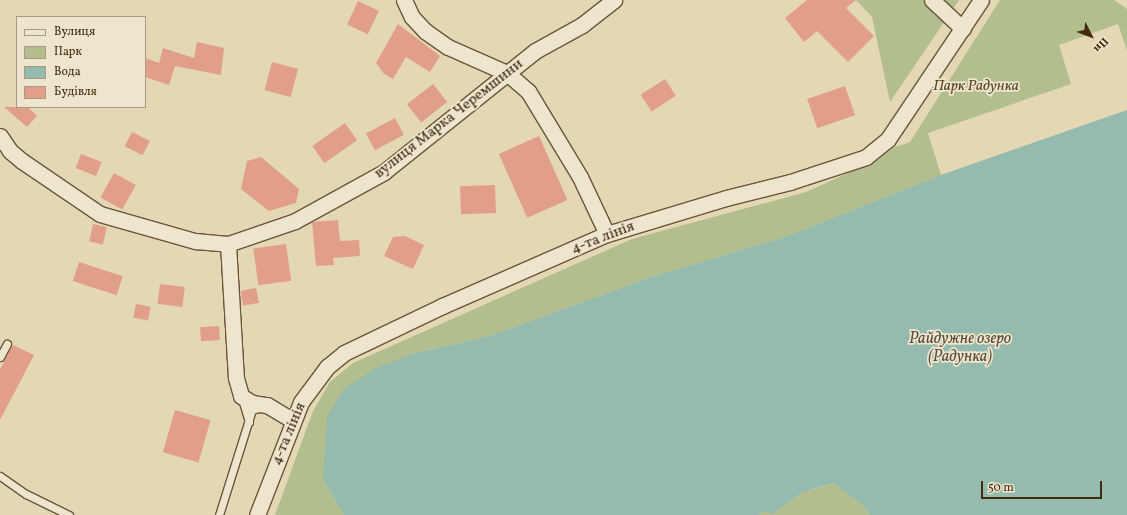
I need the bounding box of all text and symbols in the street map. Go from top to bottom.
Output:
legend [16,16,146,108]
north arrow [1071,16,1111,56]
text: Вулиця [54,24,95,40]
text: Пн [1089,34,1111,55]
text: Парк [54,44,82,60]
street label: вулиця Марка Черемшини [371,55,527,183]
text: Вода [54,64,81,80]
park label: Парк Радунка [933,78,1019,96]
text: Будівля [54,84,97,100]
street label: 4-та лінія [569,218,637,258]
water label: Райдужне озеро (Радунка) [909,329,1011,367]
street label: 4-та лінія [268,400,310,468]
scale bar [983,473,1104,499]
text: 50 m [988,480,1014,496]

